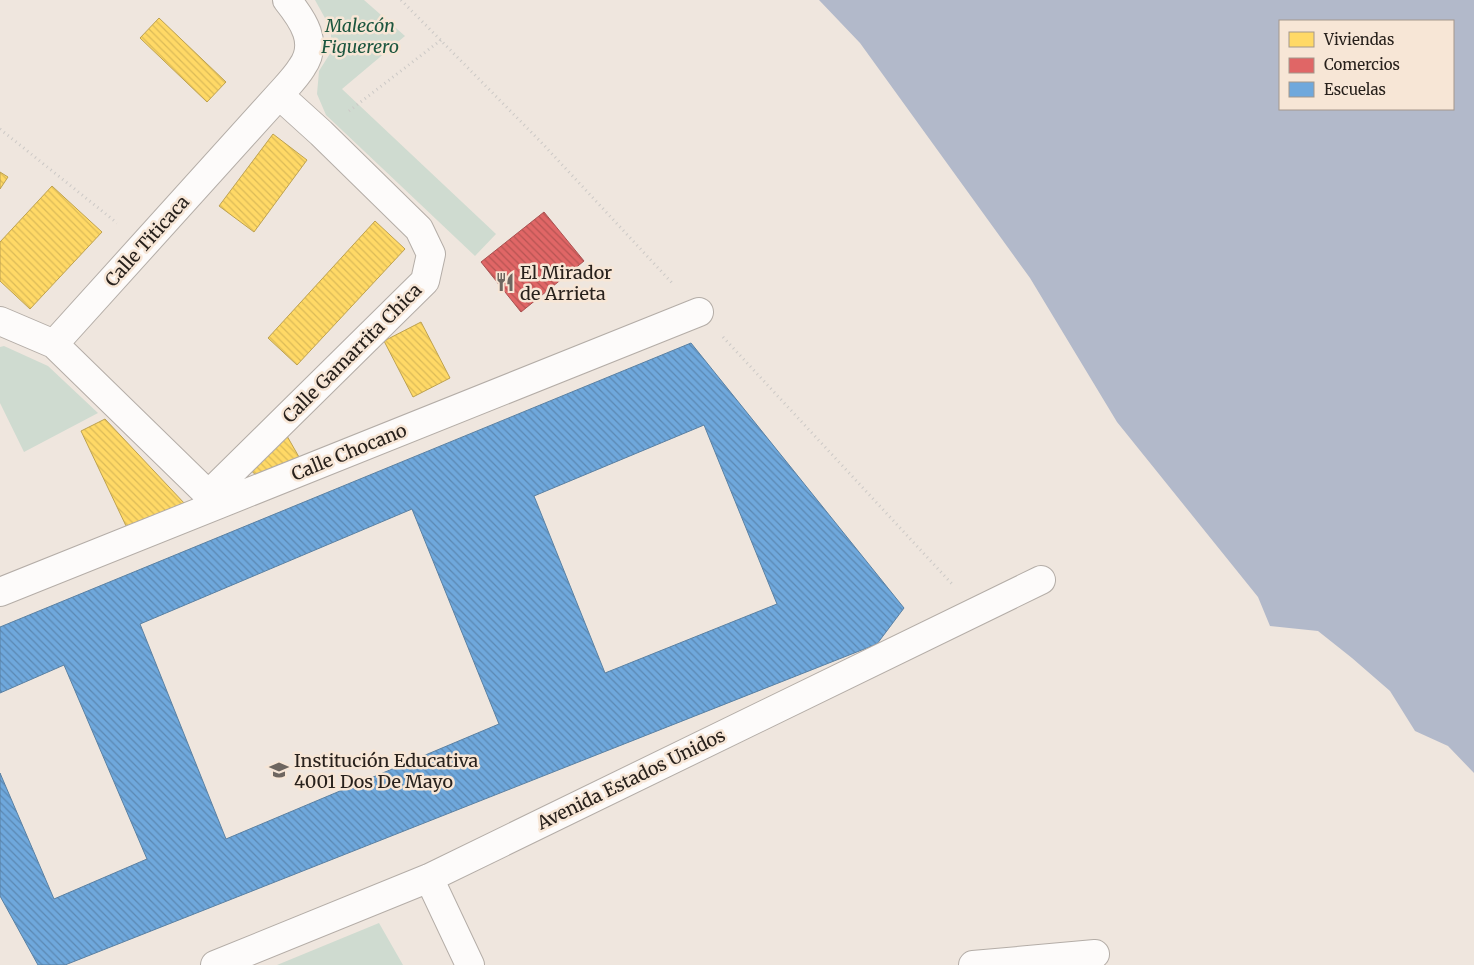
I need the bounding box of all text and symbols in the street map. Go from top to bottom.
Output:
park label: Malecón Figuerero [320,14,399,58]
legend [1279,20,1454,110]
text: Viviendas [1323,30,1394,49]
text: Comercios [1324,55,1400,74]
text: Escuelas [1324,80,1386,99]
street label: Calle Titicaca [100,190,194,291]
place label: El Mirador de Arrieta [520,261,612,305]
restaurant icon: El Mirador de Arrieta [494,271,516,293]
street label: Calle Gamarrita Chica [278,278,427,427]
street label: Calle Chocano [288,418,410,486]
street label: Avenida Estados Unidos [532,723,729,835]
place label: Institución Educativa 4001 Dos De Mayo [294,749,479,793]
school or university icon: Institución Educativa 4001 Dos De Mayo [268,759,290,781]

